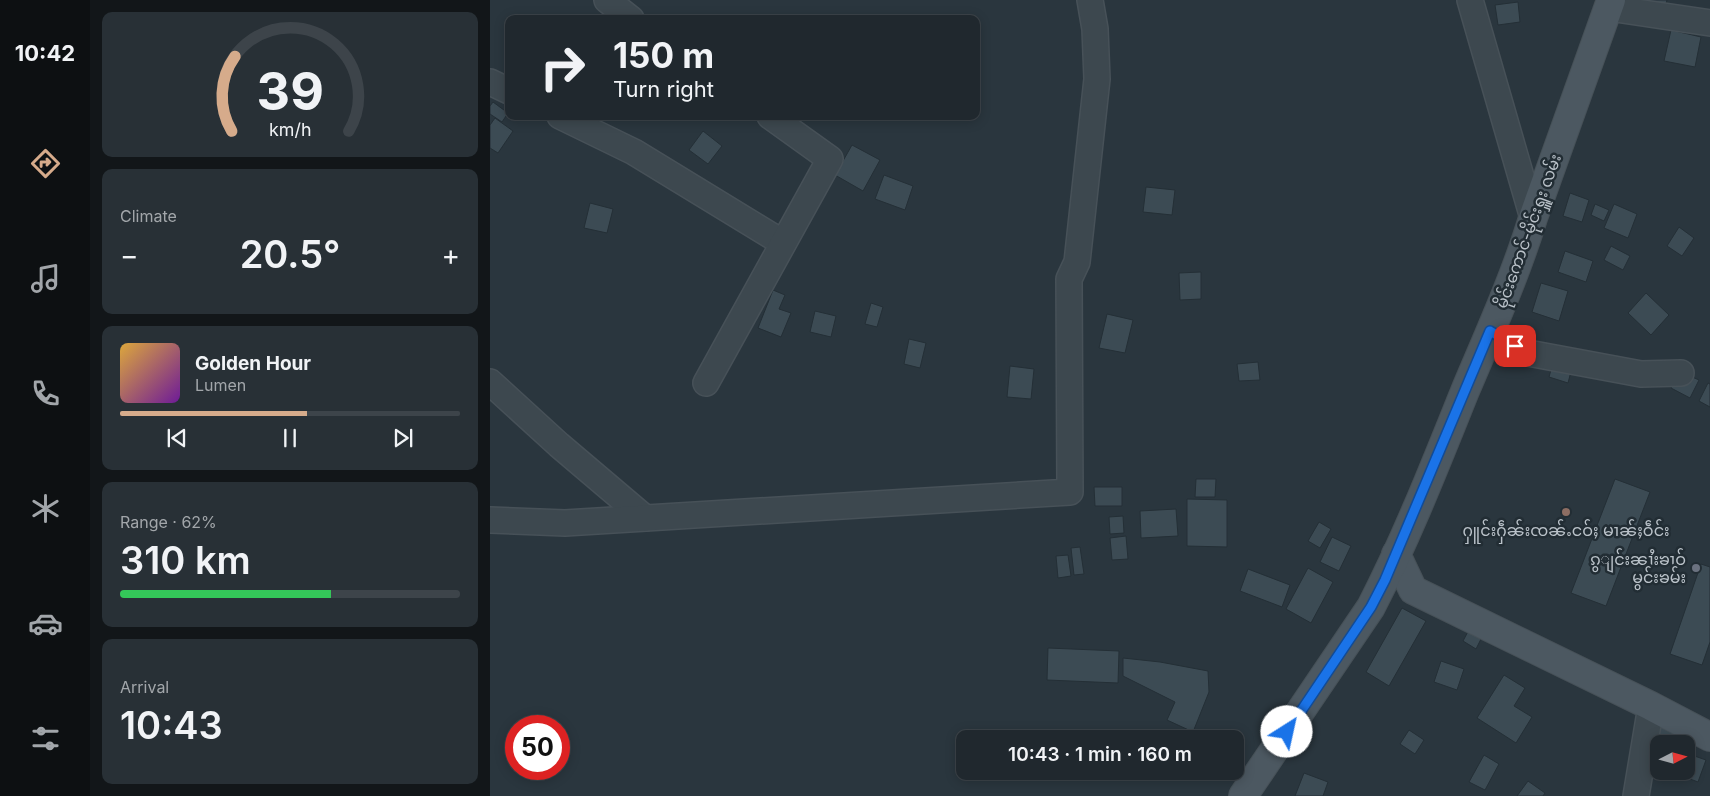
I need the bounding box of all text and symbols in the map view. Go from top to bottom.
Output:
text: 150 m [613,34,714,76]
icon: right [530,35,595,100]
text: 10:42 [15,40,75,66]
text: 39 [256,60,324,123]
text: Turn right [613,76,714,102]
text: km/h [269,119,311,140]
icon: directions [28,146,63,181]
street label: မိုင်းကောင်-မိုင်းရှူး လမ်း [1490,151,1570,313]
text: Climate [120,206,177,226]
text: 20.5° [240,231,340,277]
text: − [120,238,139,272]
text: + [441,238,460,272]
icon: music [28,261,63,296]
pin [1494,325,1536,367]
icon: arrive [1501,332,1529,360]
text: Golden Hour [195,352,311,375]
text: Lumen [195,375,246,395]
icon: phone [28,376,63,411]
icon: previous [163,424,191,452]
icon: pause [276,424,304,452]
icon: next [389,424,417,452]
icon: climate [28,491,63,526]
marker: ႁူင်းႁဵၼ်းၸၼ်ႉငဝ်ႈ မၢၼ်ႈဝဵင်း [1560,506,1572,518]
text: Range · 62% [120,512,217,532]
place label: ႁူင်းႁဵၼ်းၸၼ်ႉငဝ်ႈ မၢၼ်ႈဝဵင်း [1462,519,1670,544]
text: 310 km [120,537,251,583]
place label: ၵွျင်းၼၢႆးၶၢဝ် မွင်းၶမ်း [1590,548,1686,591]
marker: ၵွျင်းၼၢႆးၶၢဝ် မွင်းၶမ်း [1690,562,1702,574]
icon: car [28,606,63,641]
text: Arrival [120,677,169,697]
text: 10:43 [120,702,223,748]
position arrow [1260,705,1312,757]
speed limit sign: 50 [505,715,570,780]
icon: filters [28,721,63,756]
north arrow [1650,735,1695,780]
map controls [1650,735,1695,780]
text: 10:43 · 1 min · 160 m [1008,743,1192,766]

